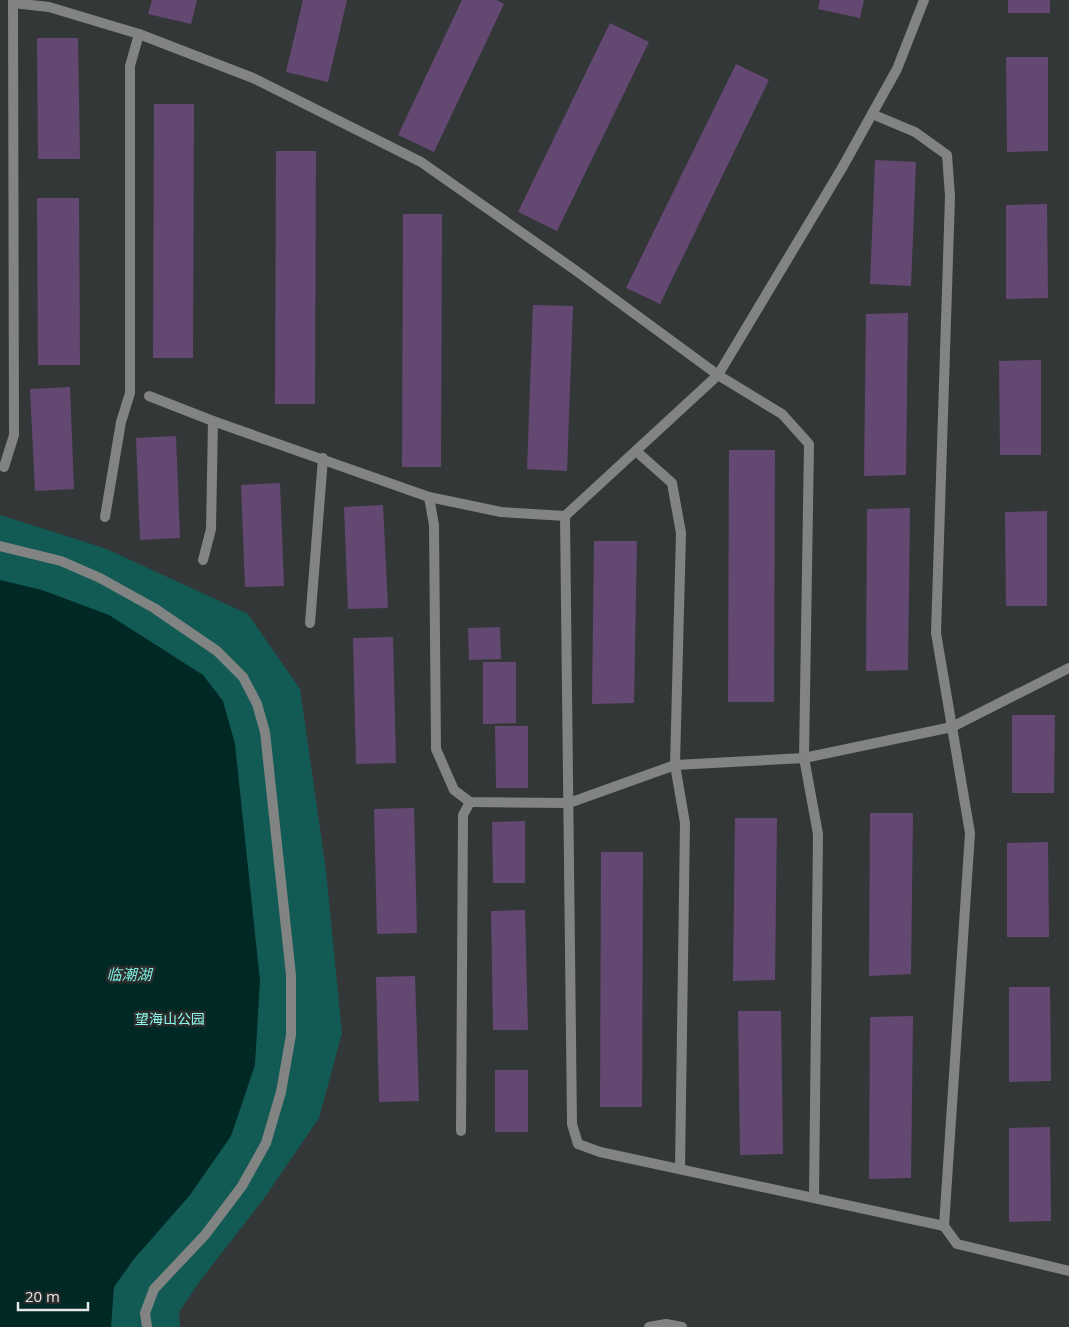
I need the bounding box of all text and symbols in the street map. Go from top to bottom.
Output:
water label: 临潮湖 [106,964,153,984]
park label: 望海山公园 [135,1009,205,1028]
scale bar [18,1280,88,1312]
text: 20 m [25,1286,60,1306]

